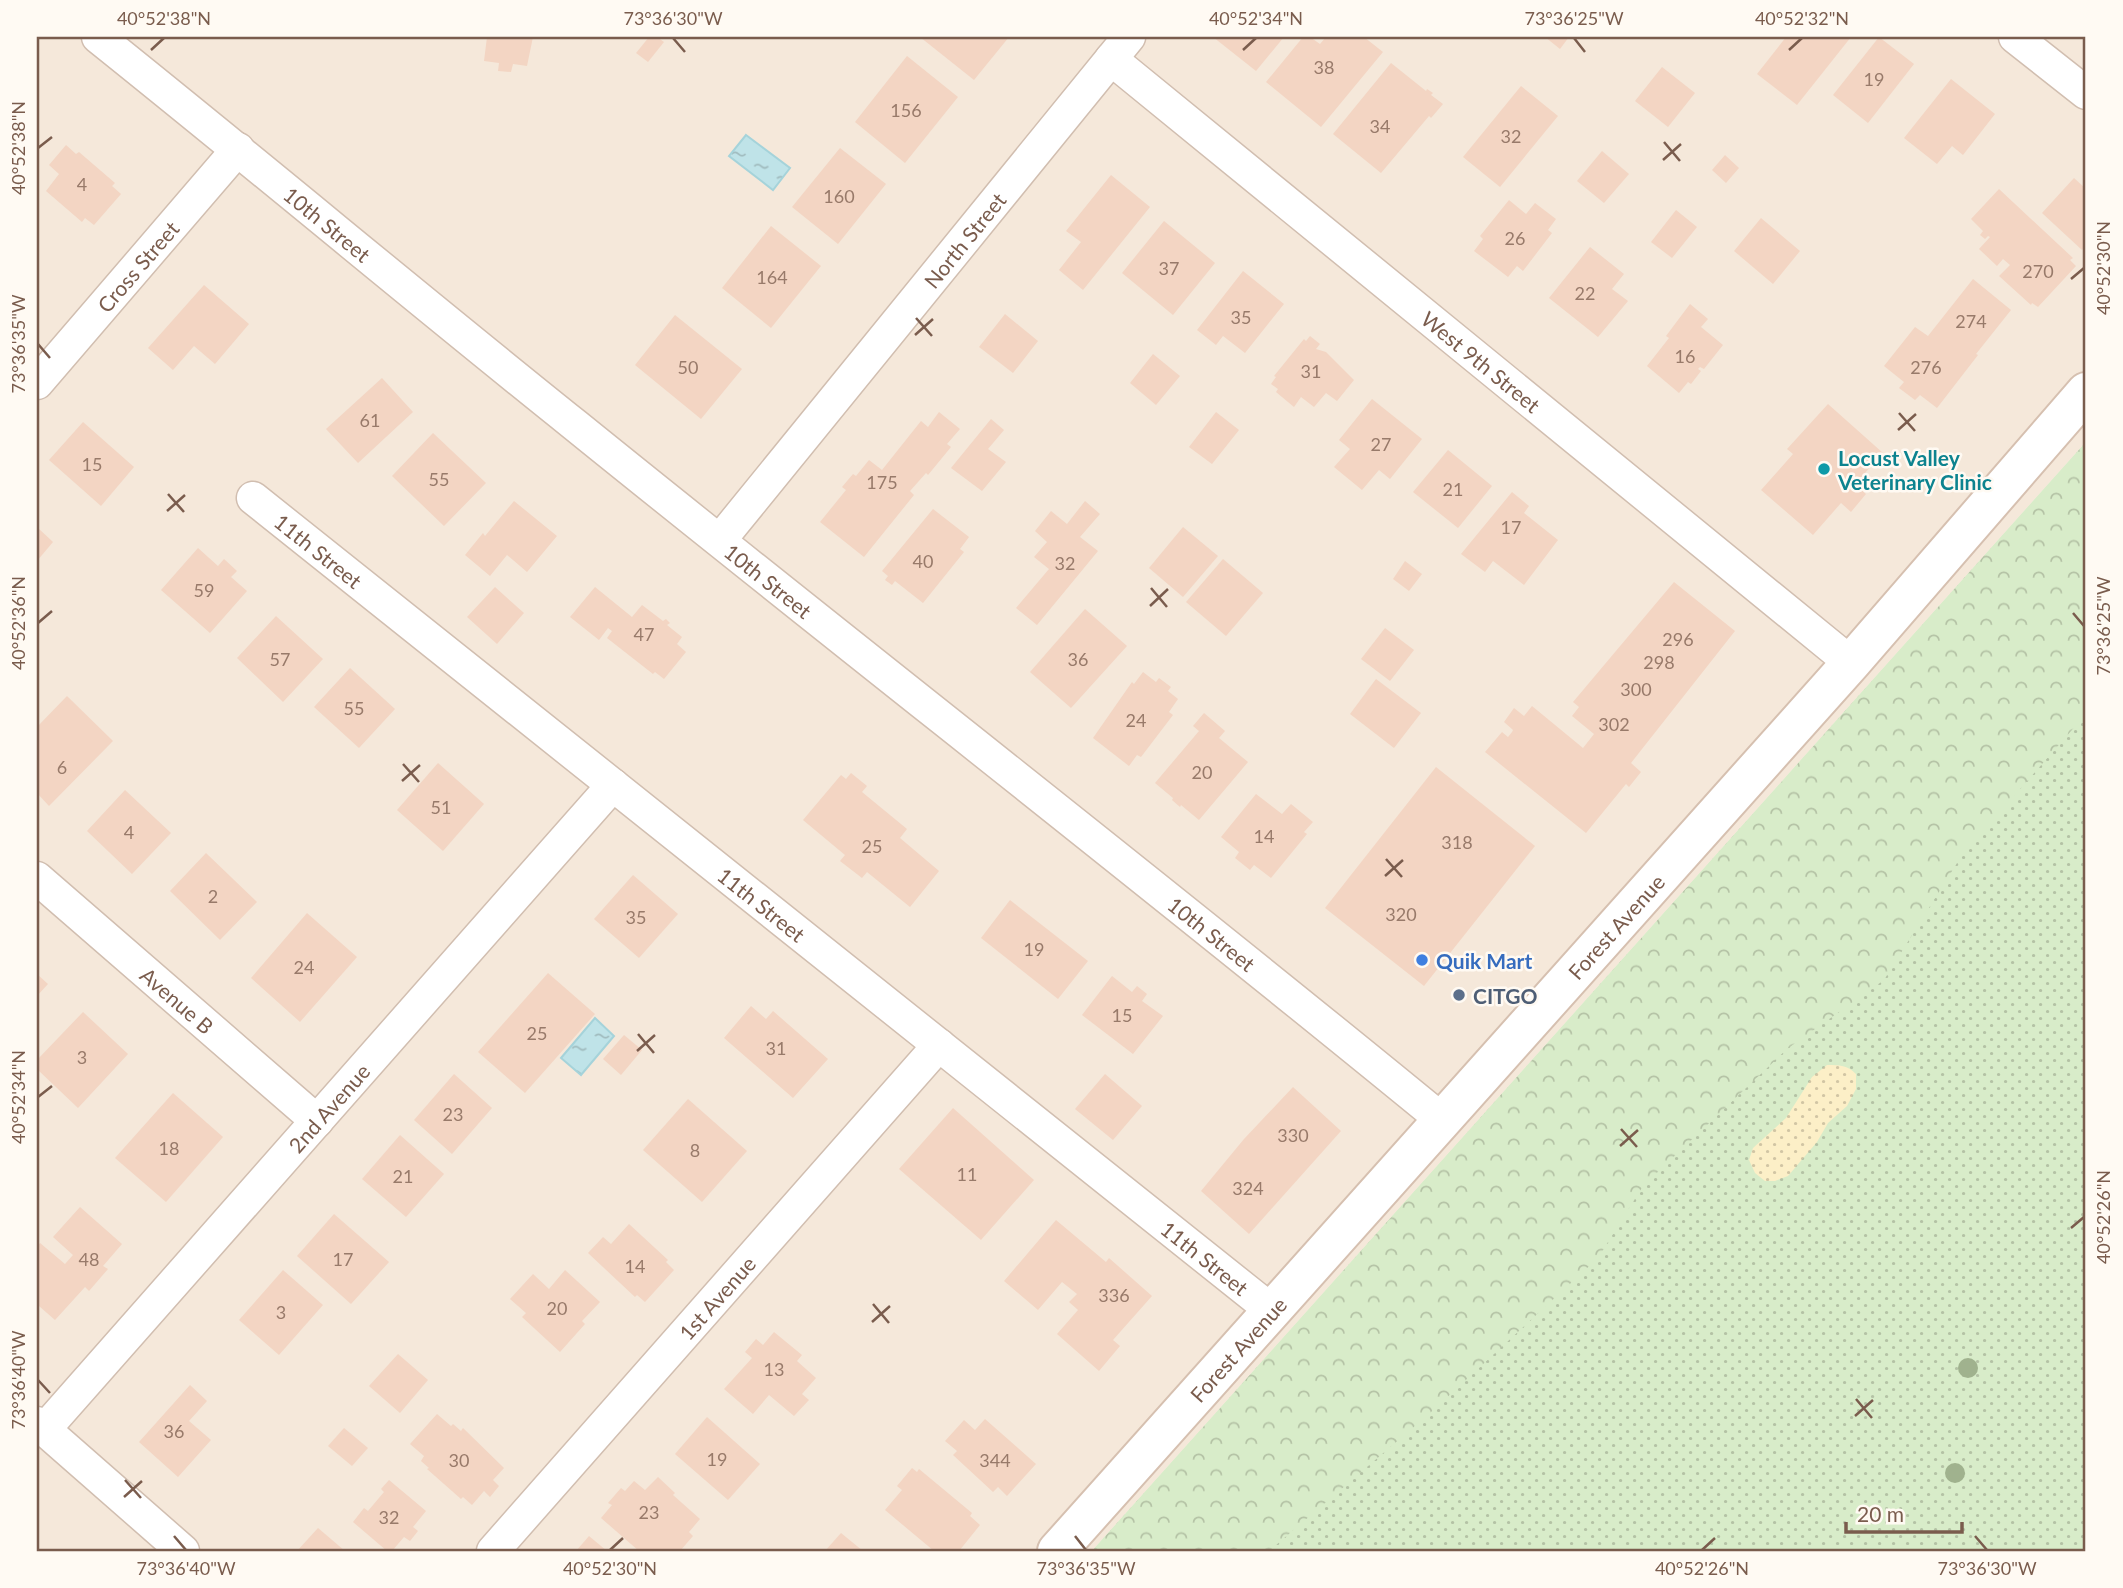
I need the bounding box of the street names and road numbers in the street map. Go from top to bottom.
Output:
street label: 10th Street [279,181,376,267]
street label: North Street [918,187,1011,292]
street label: Cross Street [91,215,184,317]
street label: West 9th Street [1417,305,1546,417]
street label: 11th Street [270,508,368,593]
street label: 10th Street [720,538,817,623]
street label: 11th Street [713,862,811,947]
street label: Forest Avenue [1562,869,1669,984]
street label: 10th Street [1164,891,1261,976]
street label: Avenue B [136,961,219,1038]
street label: 2nd Avenue [283,1058,374,1157]
street label: 11th Street [1157,1215,1254,1300]
street label: 1st Avenue [673,1251,760,1344]
street label: Forest Avenue [1184,1291,1291,1407]

